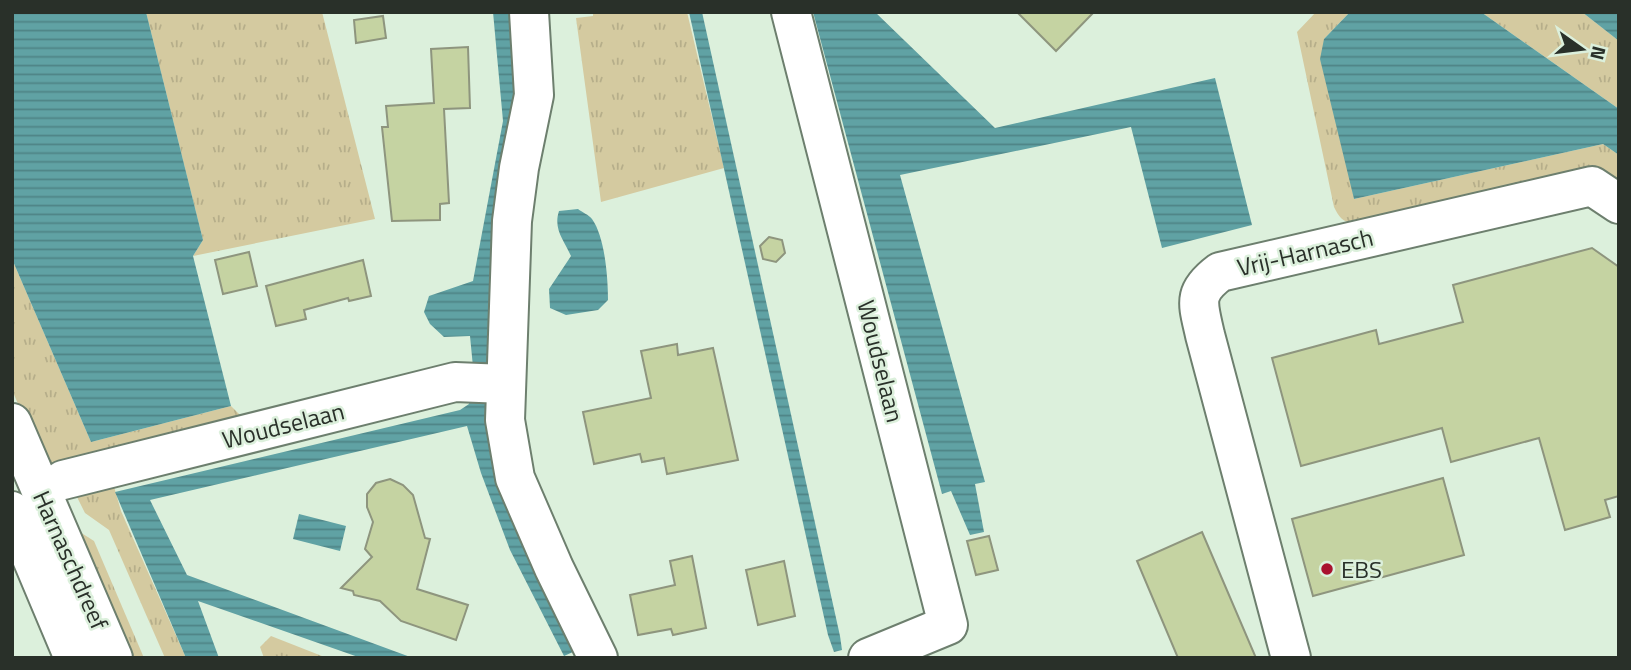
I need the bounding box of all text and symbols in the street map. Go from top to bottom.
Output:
north arrow [1547,14,1617,84]
text: N [1583,43,1615,63]
street label: Vrij-Harnasch [1233,219,1377,285]
street label: Woudselaan [848,296,914,426]
street label: Woudselaan [218,392,348,458]
street label: Harnaschdreef [24,485,118,635]
place label: EBS [1341,551,1382,587]
marker: EBS [1319,561,1335,577]

